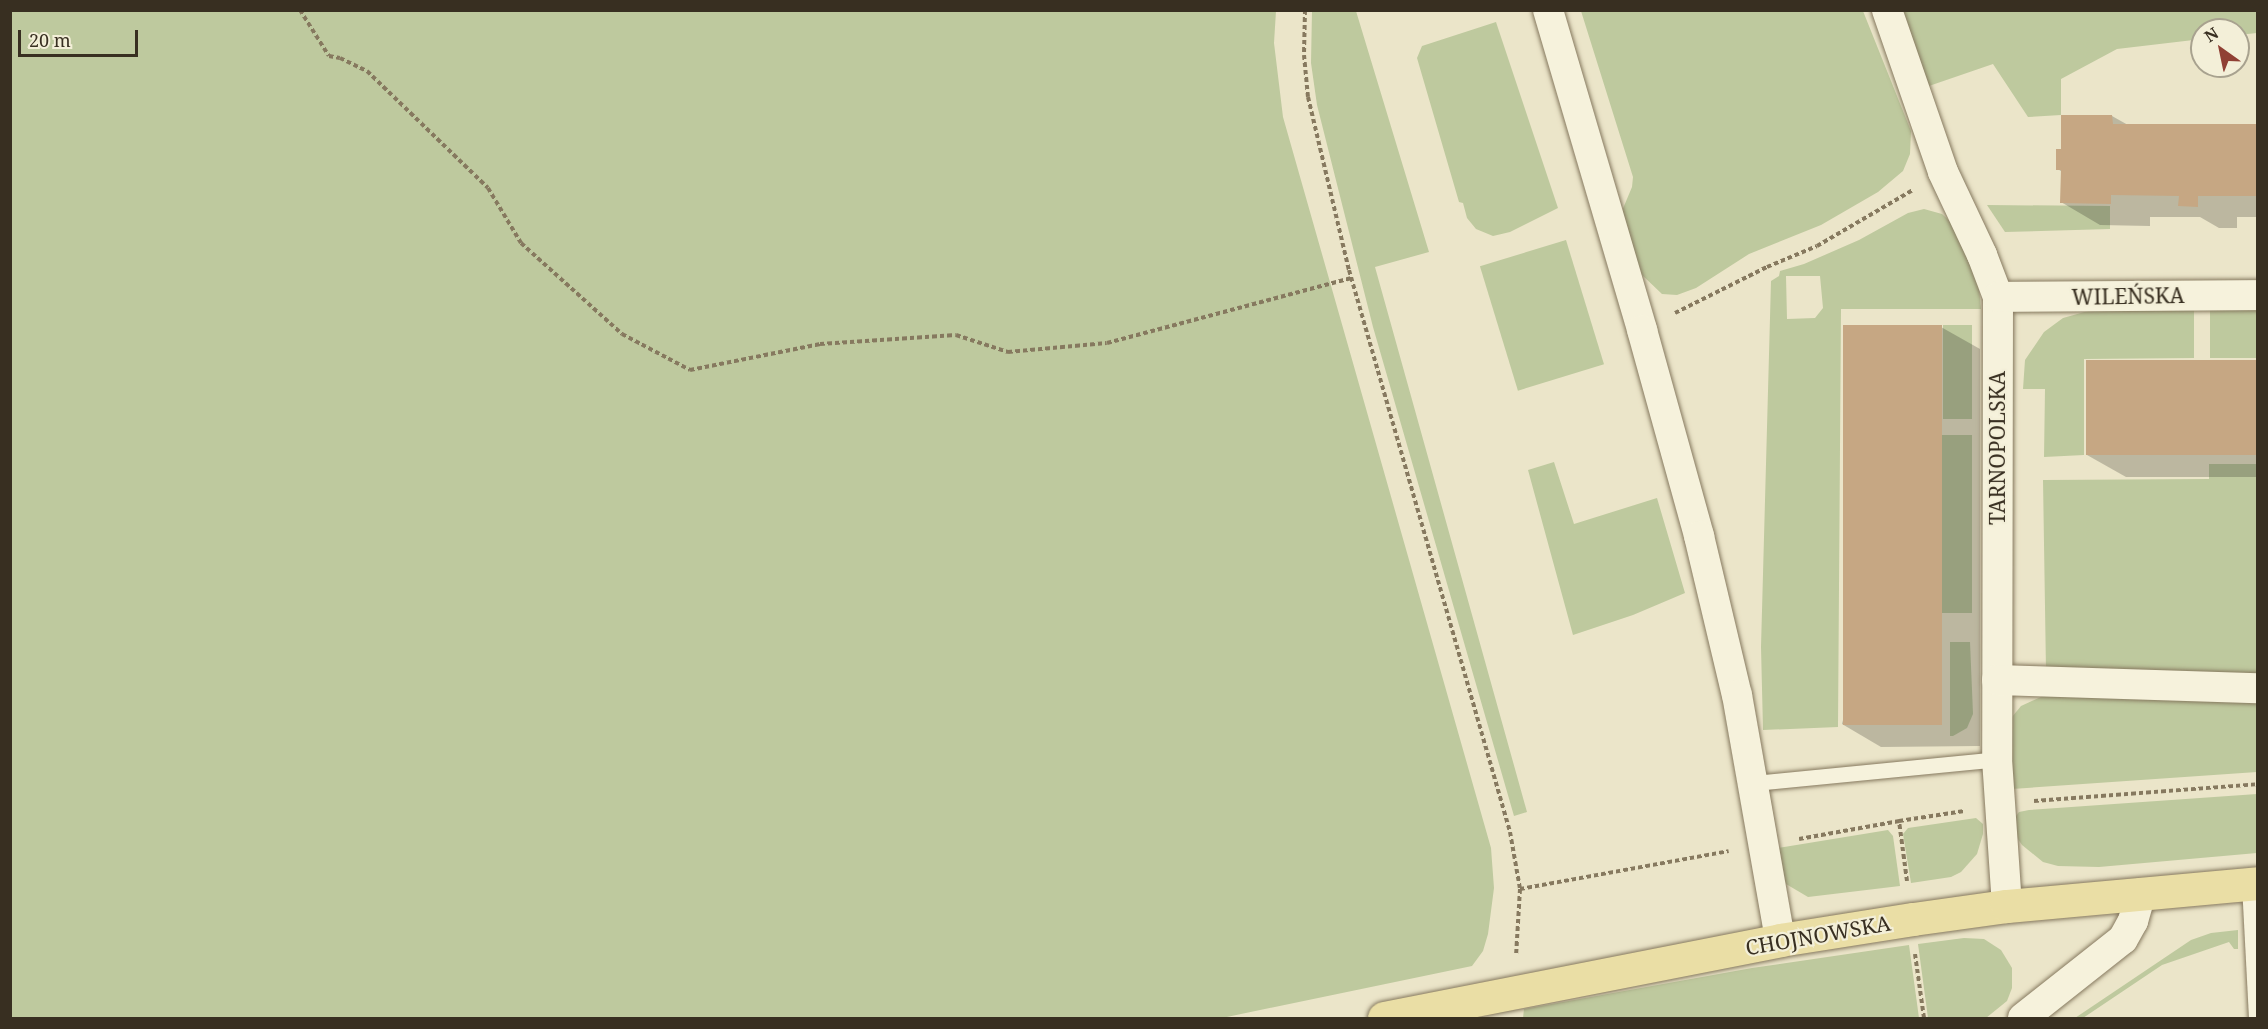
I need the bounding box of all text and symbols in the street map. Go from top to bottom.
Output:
scale bar [21,18,141,56]
north arrow [2190,18,2250,78]
text: N [2200,22,2223,47]
text: 20 m [29,28,71,52]
street label: WILEŃSKA [2071,282,2185,310]
street label: TARNOPOLSKA [1984,371,2010,525]
street label: CHOJNOWSKA [1744,910,1892,960]

